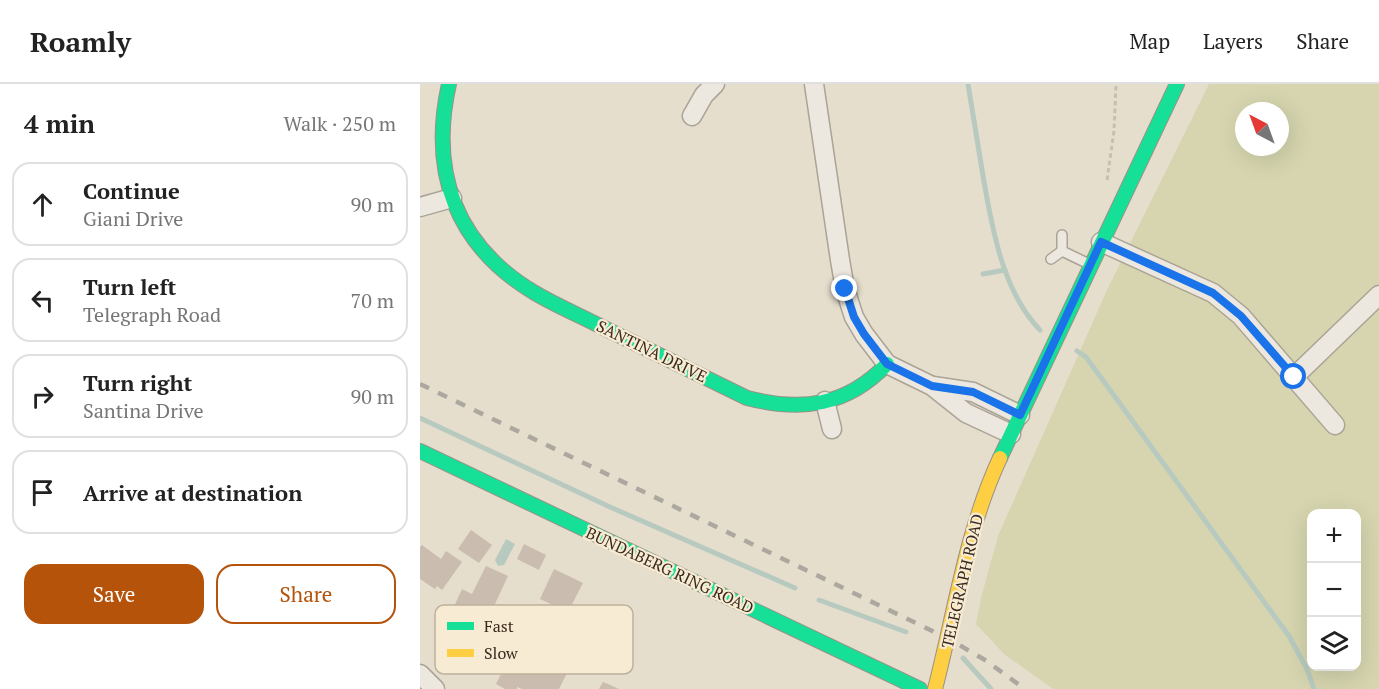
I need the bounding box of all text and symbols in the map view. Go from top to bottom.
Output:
text: Roamly [30,23,131,60]
text: Map [1129,27,1170,55]
text: Layers [1203,27,1263,55]
text: Share [1296,27,1349,55]
north arrow [1235,102,1289,156]
text: 4 min [24,106,95,140]
text: Walk · 250 m [284,110,396,137]
text: Continue [83,176,180,205]
icon: ahead [26,188,59,221]
text: 90 m [351,191,394,218]
text: Giani Drive [83,205,183,232]
text: Turn left [83,272,176,301]
route end [831,275,857,301]
icon: left [26,284,59,317]
text: 70 m [351,287,394,314]
text: Telegraph Road [83,301,221,328]
street label: SANTINA DRIVE [593,315,711,387]
route start [1280,363,1306,389]
text: Turn right [83,368,192,397]
icon: right [26,380,59,413]
text: 90 m [351,383,394,410]
text: Santina Drive [83,397,204,424]
icon: arrive [26,476,59,509]
text: Arrive at destination [83,478,302,507]
map controls [1307,509,1361,671]
button: + [1307,509,1361,563]
street label: TELEGRAPH ROAD [936,512,988,650]
street label: BUNDABERG RING ROAD [583,521,757,619]
button: − [1307,563,1361,617]
button: Save [24,564,204,624]
button: Share [216,564,396,624]
legend [435,605,633,674]
text: Fast [484,615,514,637]
button: layers [1307,617,1361,671]
text: Slow [484,642,518,664]

